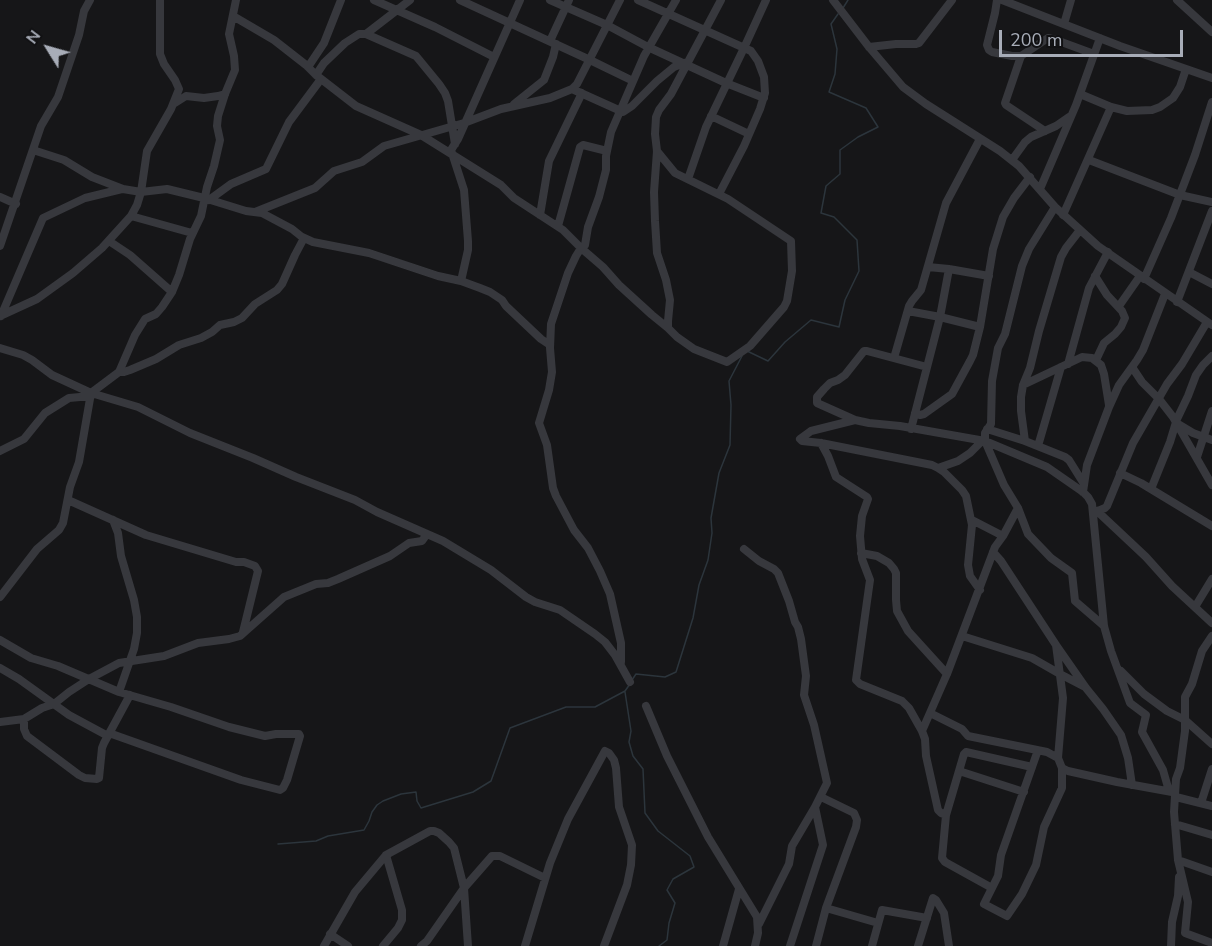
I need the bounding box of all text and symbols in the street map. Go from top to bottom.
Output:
north arrow [18,18,78,78]
scale bar [1002,18,1186,56]
text: N [21,26,46,49]
text: 200 m [1010,28,1062,52]

